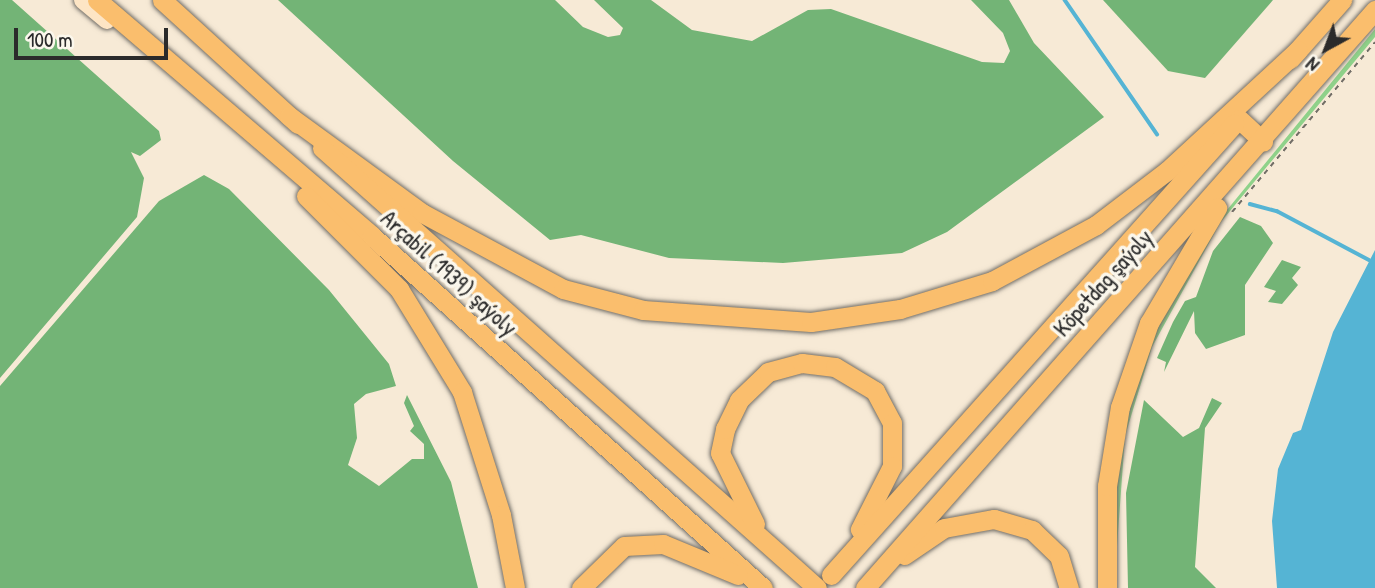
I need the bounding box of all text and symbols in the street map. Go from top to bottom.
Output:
scale bar [18,14,172,58]
north arrow [1291,14,1361,84]
text: 100 m [27,25,73,54]
text: N [1300,52,1325,78]
street label: Arçabil (1939) şaýoly [375,205,523,341]
street label: Köpetdag şaýoly [1048,224,1158,342]

